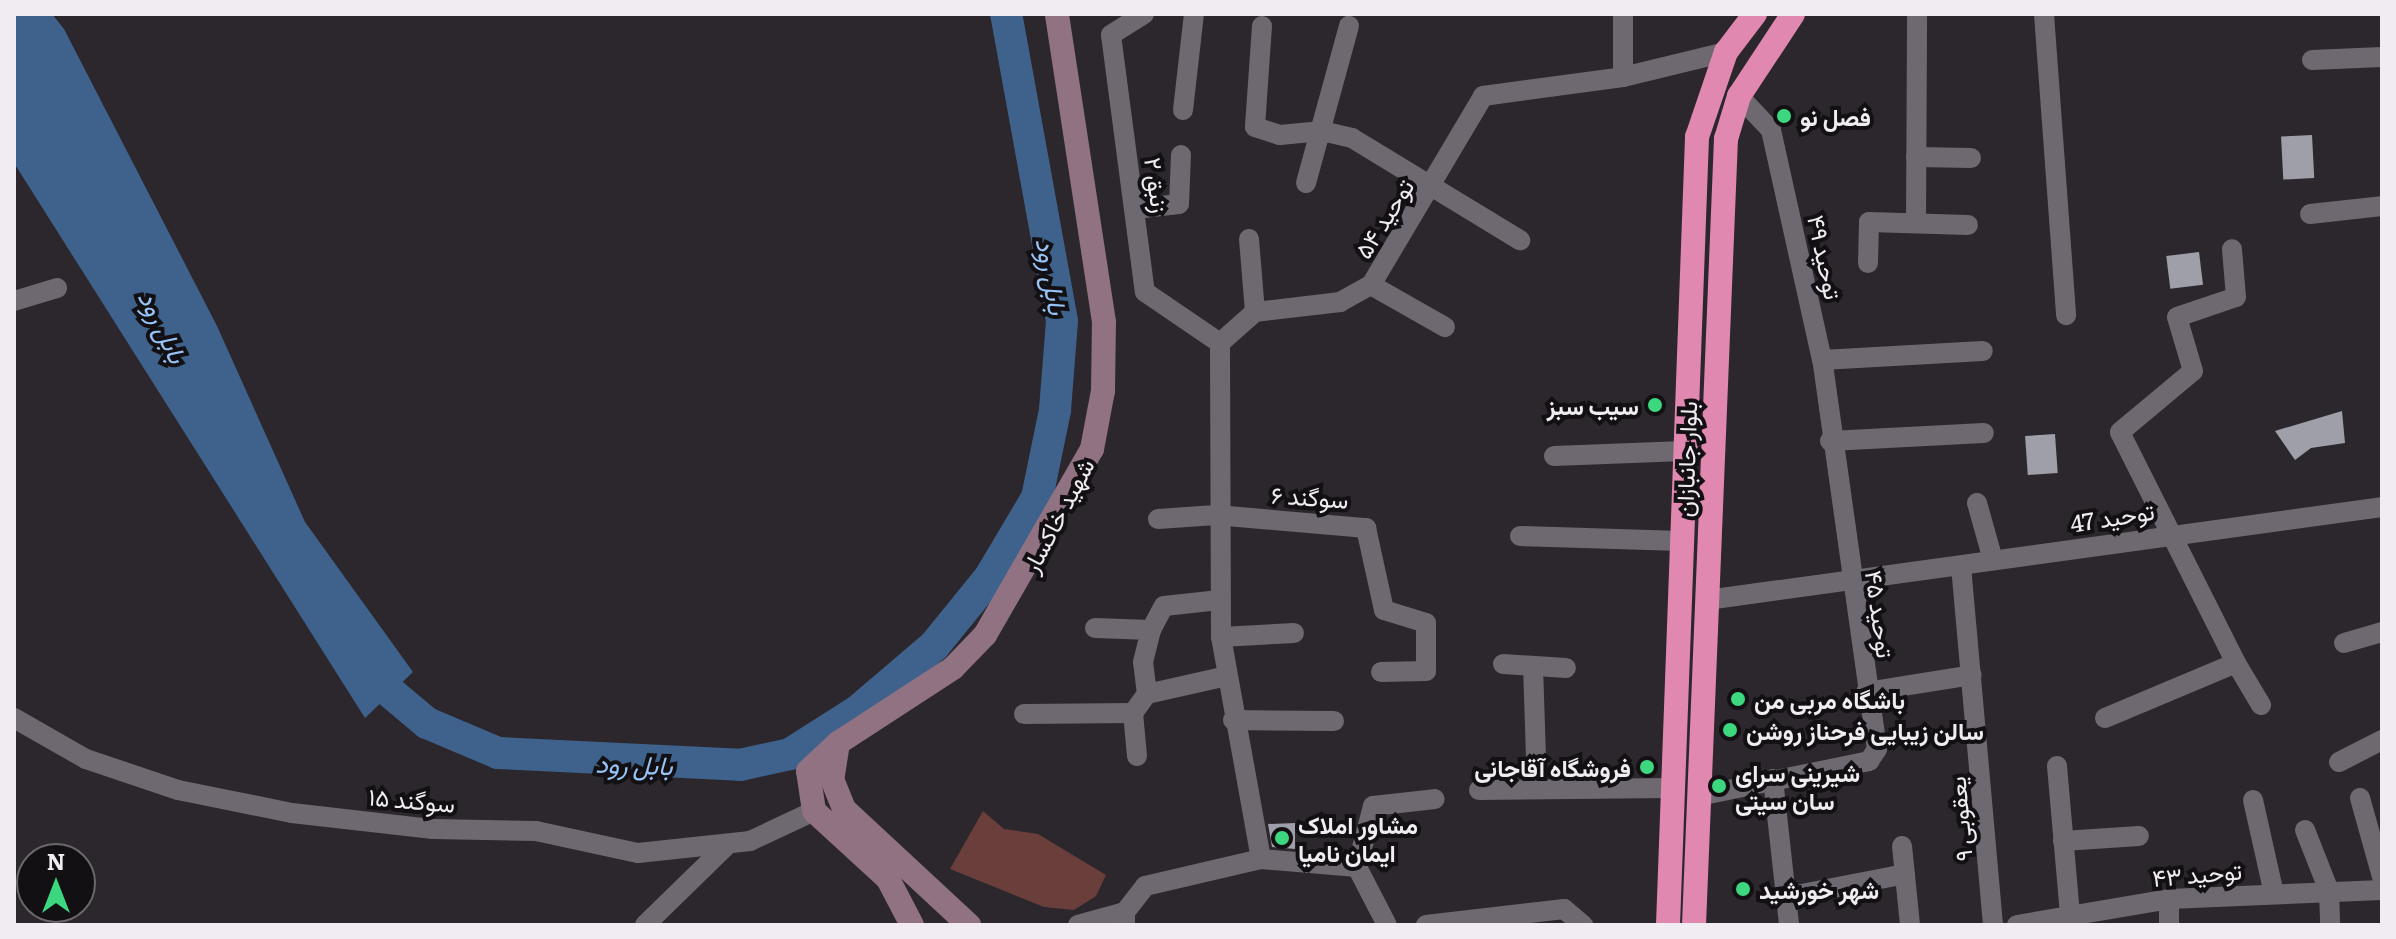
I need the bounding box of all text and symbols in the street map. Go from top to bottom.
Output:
place label: فصل نو [1800,102,1871,130]
marker: فصل نو [1775,107,1793,125]
street label: زنبق ۲ [1140,155,1176,215]
street label: توحید ۵۴ [1347,173,1419,263]
street label: توحید ۴۹ [1803,212,1849,302]
water label: بابل رود [1031,235,1075,317]
water label: بابل رود [133,285,195,367]
place label: سیب سبز [1547,391,1639,419]
marker: سیب سبز [1646,396,1664,414]
street label: بلوار جانبازان [1669,400,1701,518]
street label: شهید خاکسار [1015,453,1099,577]
street label: سوگند ۶ [1270,479,1350,513]
street label: توحید 47 [2068,495,2156,537]
street label: توحید ۴۵ [1861,568,1901,660]
place label: باشگاه مربی من [1754,685,1905,713]
marker: باشگاه مربی من [1729,690,1747,708]
place label: سالن زیبایی فرحناز روشن [1746,716,1984,744]
marker: سالن زیبایی فرحناز روشن [1721,721,1739,739]
water label: بابل رود [595,746,673,780]
place label: فروشگاه آقاجانی [1474,753,1631,781]
marker: فروشگاه آقاجانی [1638,758,1656,776]
place label: شیرینی سرای سان سیتی [1735,758,1860,814]
street label: یعقوبی ۹ [1941,775,1977,863]
marker: شیرینی سرای سان سیتی [1710,777,1728,795]
street label: سوگند ۱۵ [367,781,457,817]
place label: مشاور املاک ایمان نامیا [1298,810,1418,866]
marker: مشاور املاک ایمان نامیا [1273,829,1291,847]
north arrow [16,843,96,923]
text: N [47,844,65,877]
street label: توحید ۴۳ [2151,855,2243,891]
place label: شهر خورشید [1759,875,1879,903]
marker: شهر خورشید [1734,880,1752,898]

